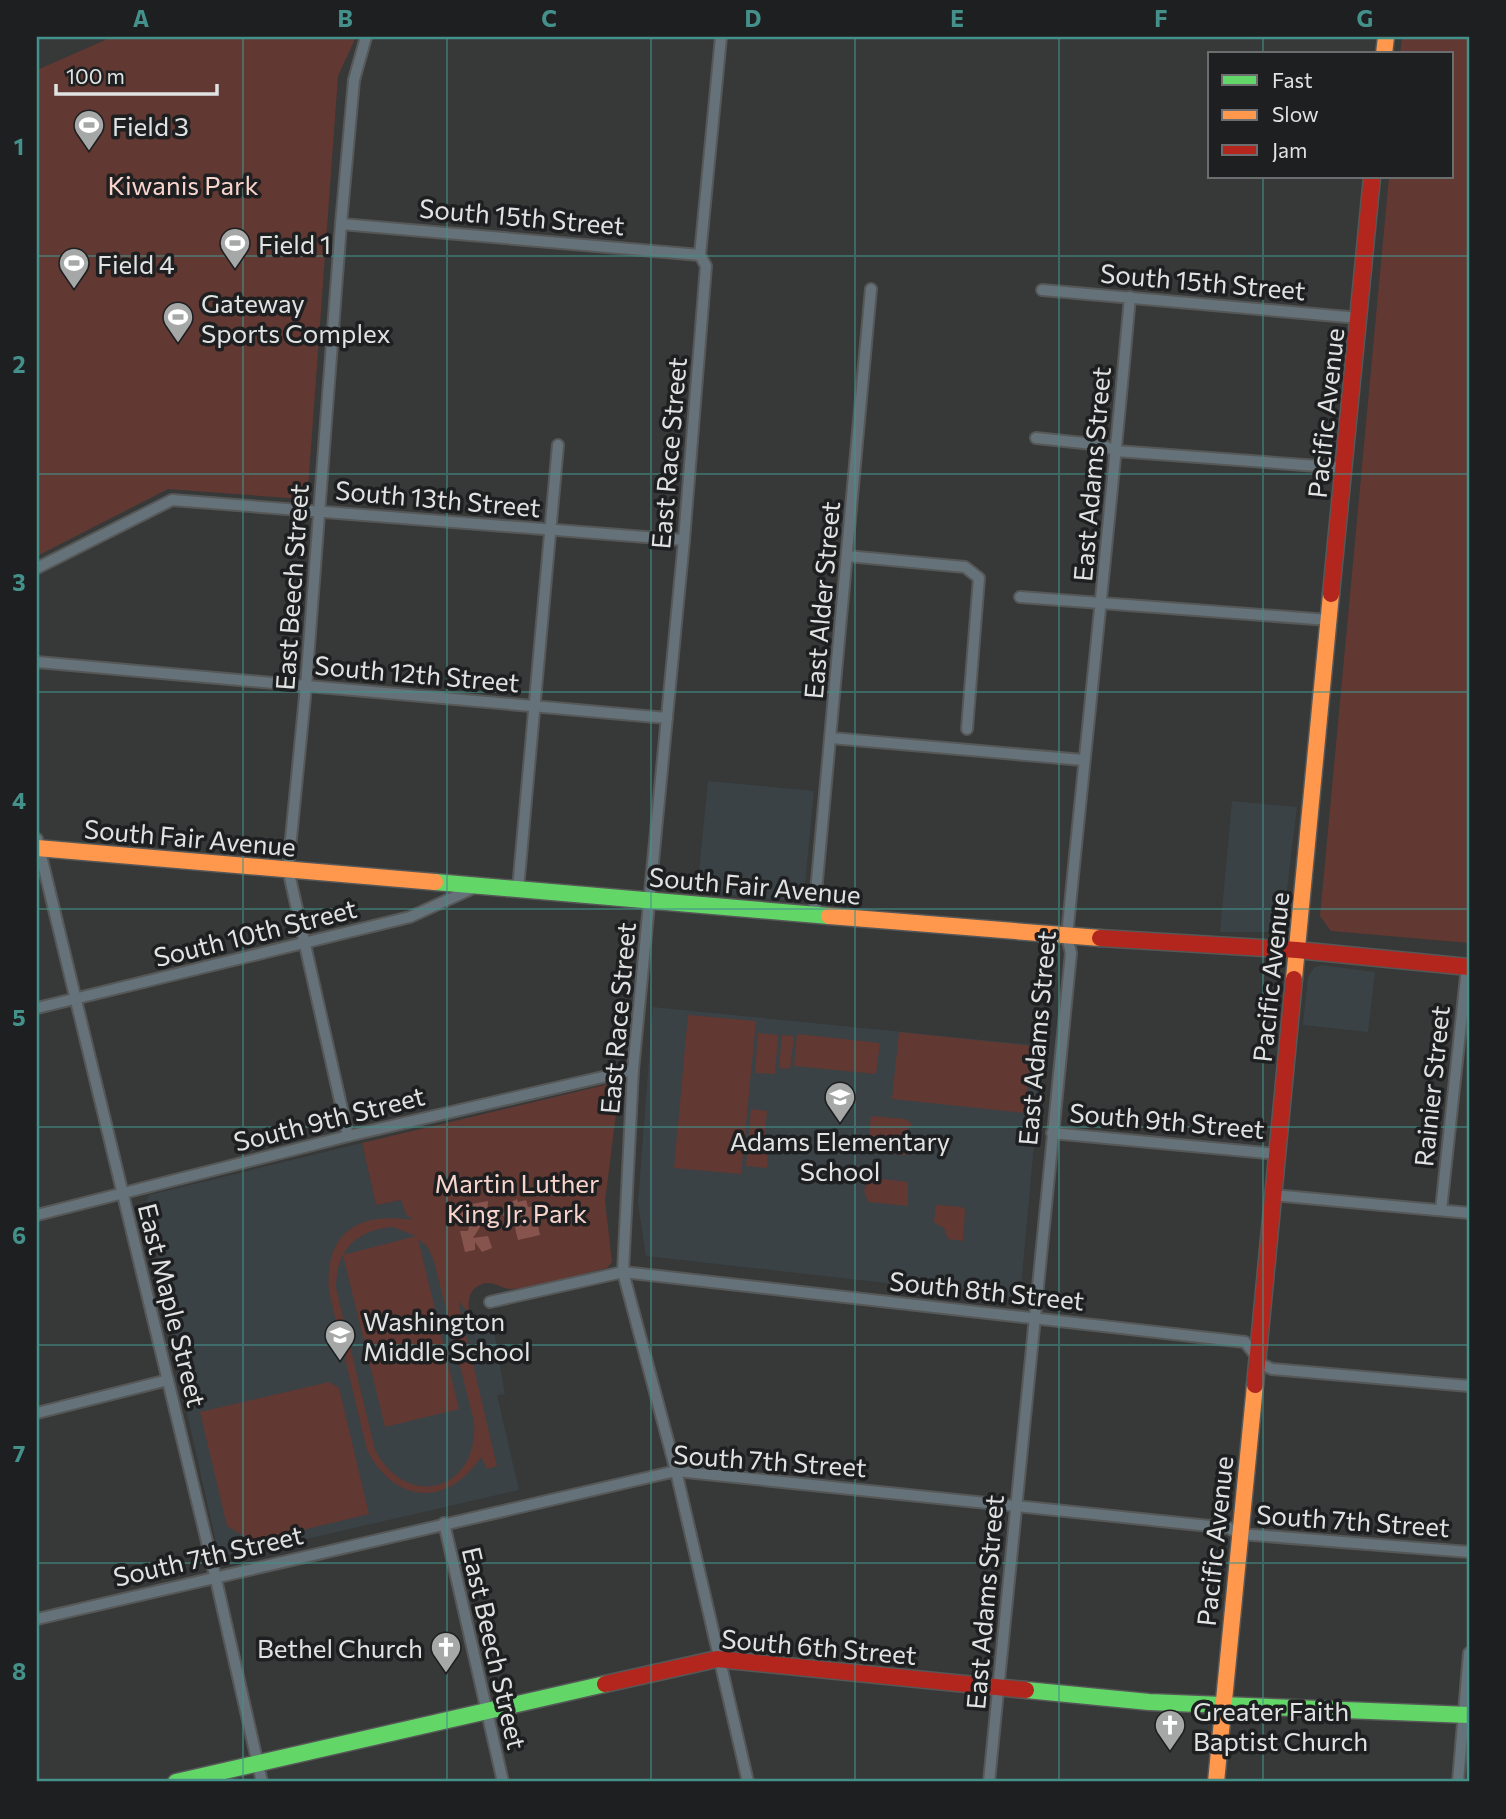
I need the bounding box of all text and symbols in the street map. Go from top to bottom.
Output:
text: A [133,4,150,32]
text: B [337,4,353,32]
text: C [541,4,557,32]
text: D [745,4,762,32]
text: E [950,4,964,32]
text: F [1154,4,1168,32]
text: G [1357,4,1373,32]
scale bar [56,52,217,96]
legend [1208,52,1454,178]
text: 100 m [66,63,125,88]
text: Fast [1272,67,1313,92]
text: Slow [1272,101,1319,126]
sports icon: Field 3 [72,108,106,152]
place label: Field 3 [112,110,189,141]
text: 1 [14,132,24,160]
text: Jam [1272,137,1307,162]
park label: Kiwanis Park [107,169,259,200]
street label: South 15th Street [418,192,626,240]
sports icon: Field 1 [218,226,252,270]
place label: Field 1 [258,228,331,259]
sports icon: Field 4 [57,246,91,290]
place label: Field 4 [97,248,175,279]
street label: South 15th Street [1099,257,1307,305]
place label: Gateway Sports Complex [201,287,391,348]
sports icon: Gateway Sports Complex [161,300,195,344]
street label: Pacific Avenue [1301,326,1349,500]
text: 2 [12,350,26,378]
street label: East Race Street [644,356,692,550]
street label: East Adams Street [1066,365,1116,583]
street label: South 13th Street [334,474,542,522]
street label: East Beech Street [268,483,314,691]
street label: East Alder Street [797,500,845,700]
text: 3 [12,568,26,596]
street label: South 12th Street [313,649,521,697]
text: 4 [12,786,26,814]
street label: South Fair Avenue [83,812,297,862]
street label: South Fair Avenue [648,860,862,910]
street label: Pacific Avenue [1246,890,1294,1064]
street label: South 10th Street [150,892,360,972]
street label: East Race Street [593,921,641,1115]
street label: East Adams Street [1011,929,1061,1147]
text: 5 [12,1003,26,1031]
street label: Rainier Street [1407,1004,1455,1168]
street label: South 9th Street [230,1079,428,1157]
school or university icon: Adams Elementary School [823,1080,857,1124]
street label: South 9th Street [1068,1096,1266,1144]
place label: Adams Elementary School [730,1125,950,1186]
park label: Martin Luther King Jr. Park [435,1167,599,1228]
street label: East Maple Street [133,1200,213,1410]
text: 6 [12,1221,26,1249]
street label: South 8th Street [888,1264,1086,1316]
place label: Washington Middle School [363,1305,531,1366]
school or university icon: Washington Middle School [323,1318,357,1362]
street label: South 7th Street [672,1438,868,1482]
text: 7 [13,1439,25,1467]
street label: Pacific Avenue [1190,1454,1238,1628]
street label: East Adams Street [959,1493,1009,1711]
street label: South 7th Street [1255,1498,1451,1542]
street label: South 7th Street [110,1518,306,1592]
street label: East Beech Street [457,1544,533,1752]
street label: South 6th Street [720,1622,918,1670]
church icon: Bethel Church [429,1630,463,1674]
place label: Bethel Church [257,1632,423,1663]
text: 8 [12,1657,26,1685]
place label: Greater Faith Baptist Church [1193,1695,1368,1756]
church icon: Greater Faith Baptist Church [1153,1708,1187,1752]

